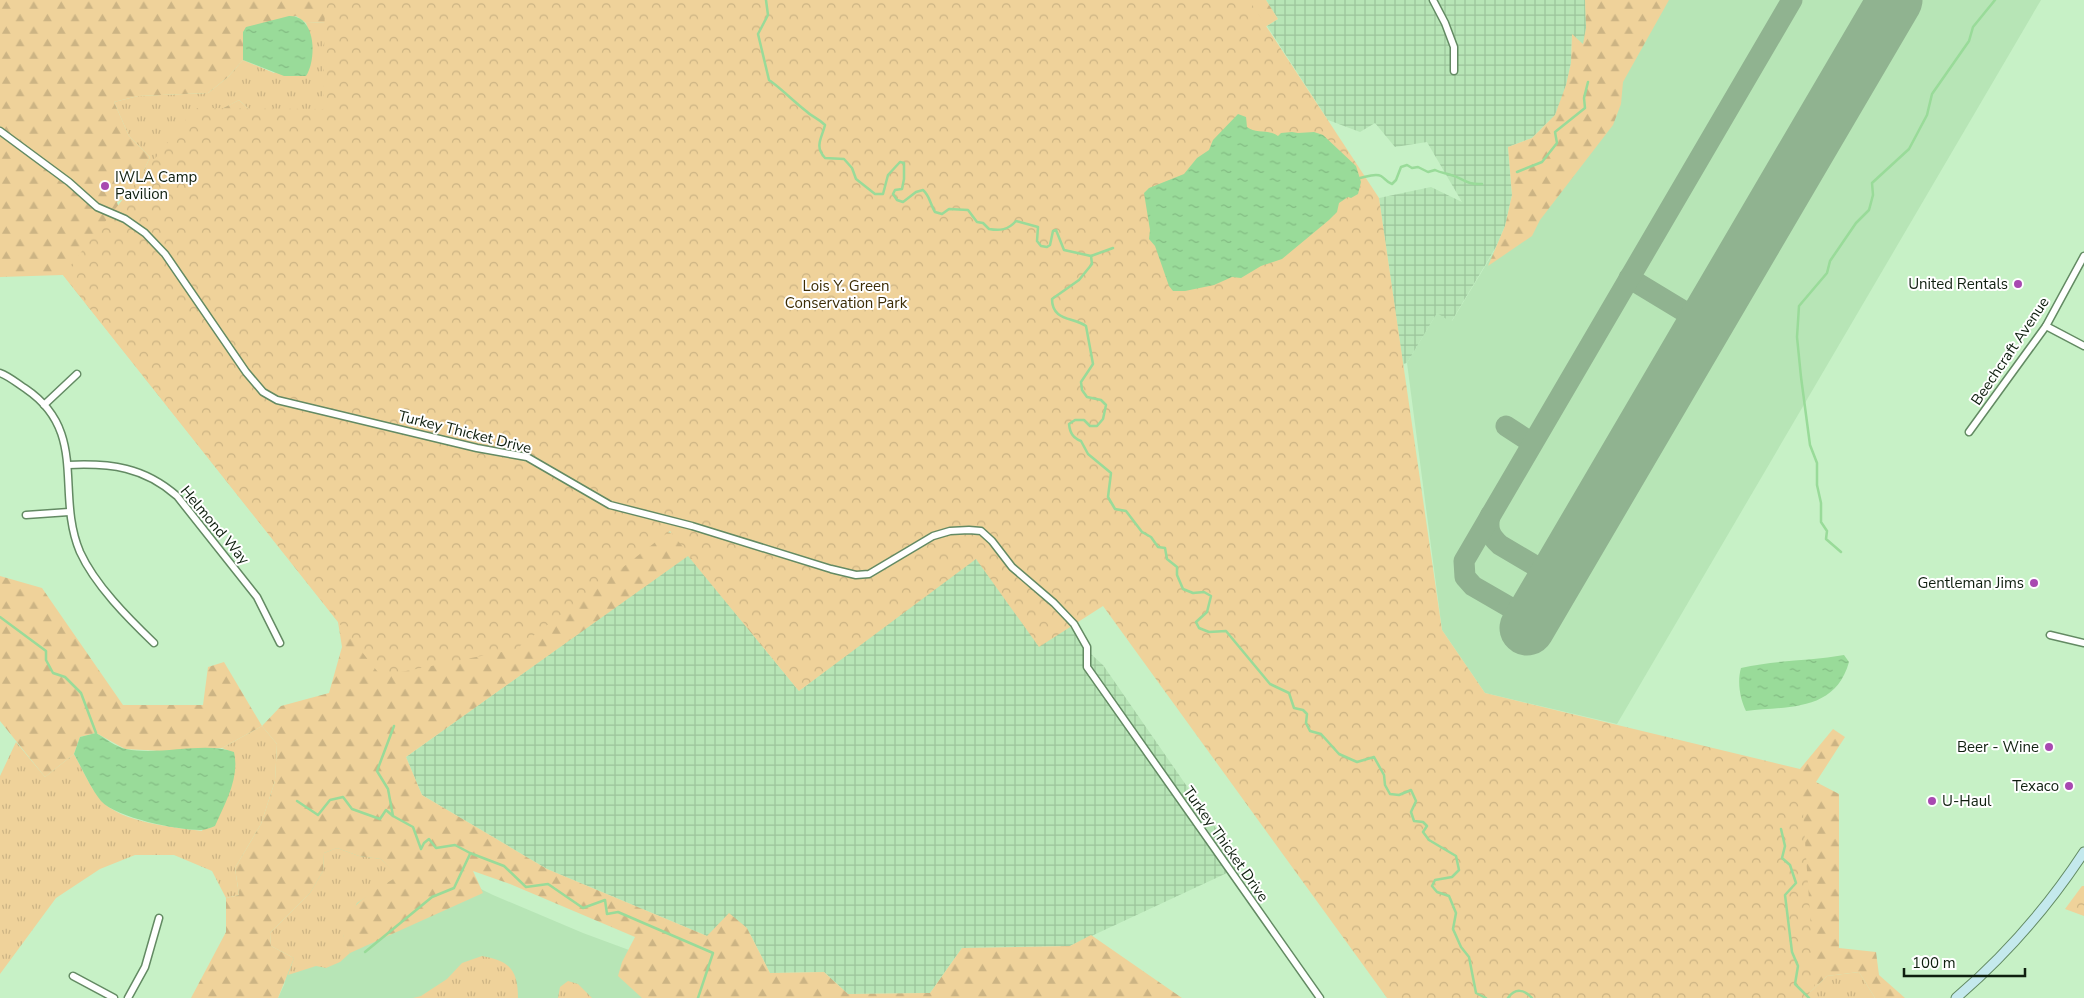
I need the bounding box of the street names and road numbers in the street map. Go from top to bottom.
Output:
street label: Beechcraft Avenue [1966,293,2054,409]
street label: Turkey Thicket Drive [396,406,534,458]
street label: Helmond Way [176,481,254,569]
street label: Turkey Thicket Drive [1179,782,1273,906]

